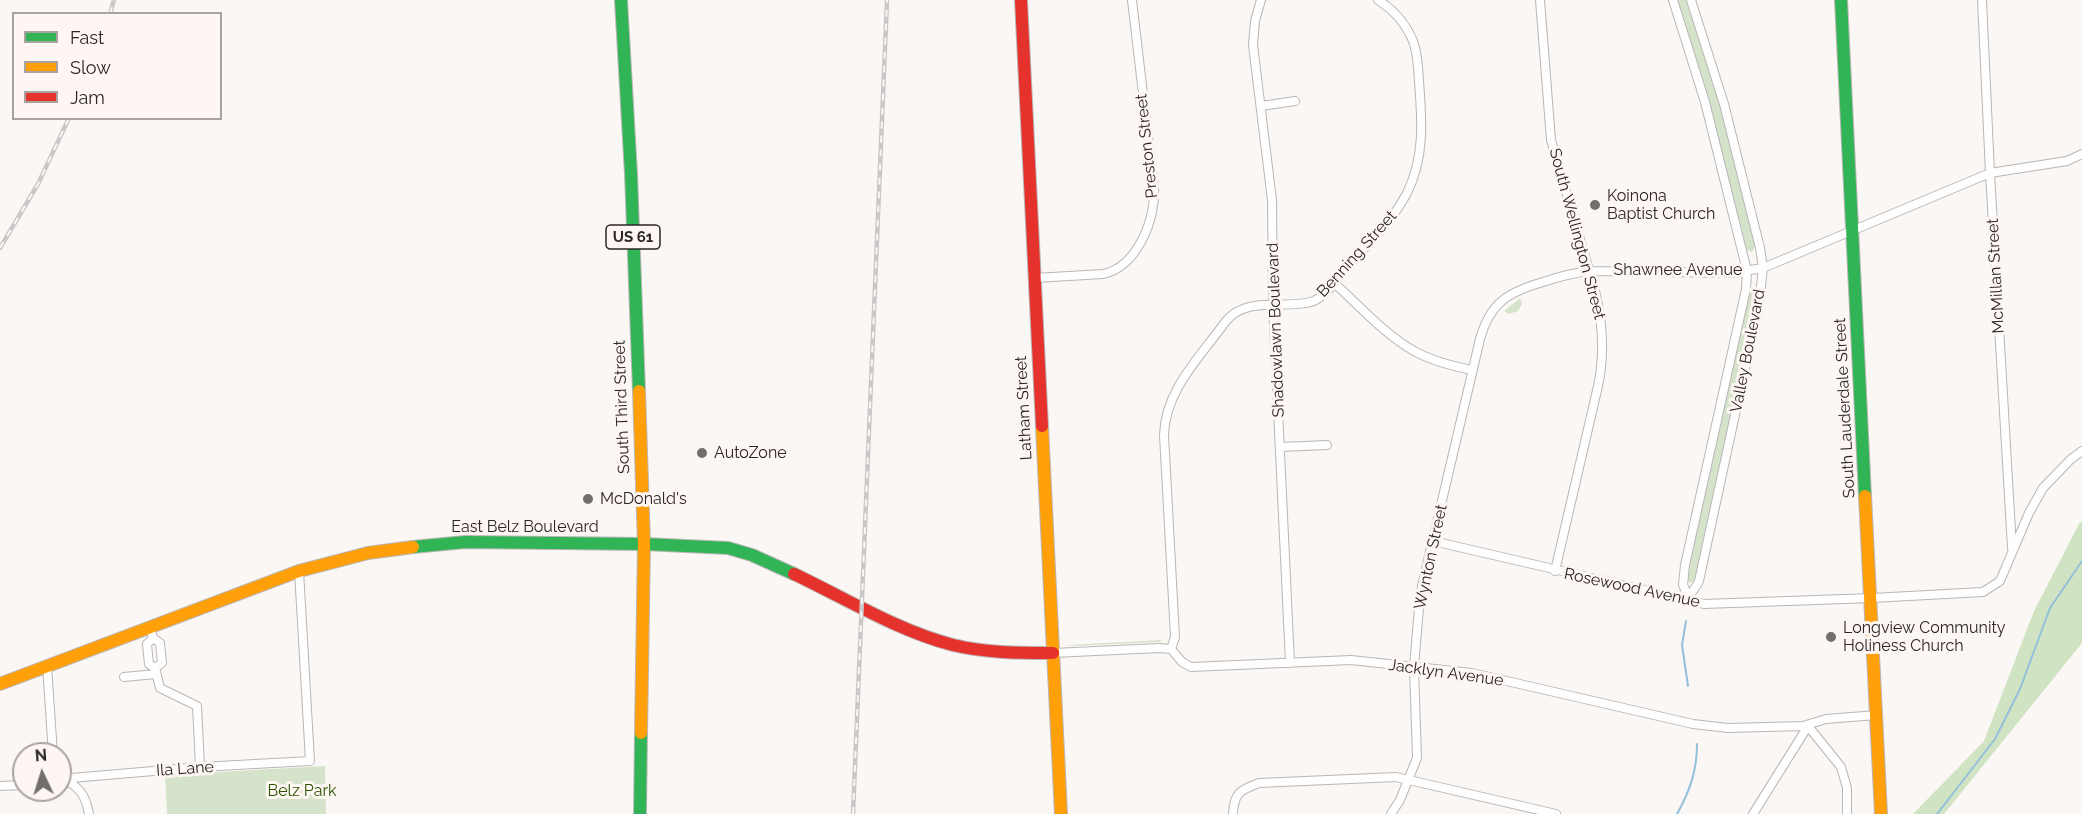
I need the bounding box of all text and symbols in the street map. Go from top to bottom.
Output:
legend [12,12,222,120]
text: Fast [70,27,104,48]
text: Slow [70,57,111,78]
text: Jam [70,87,105,108]
street label: Preston Street [1132,93,1162,199]
street label: South Wellington Street [1545,146,1609,322]
place label: Koinona Baptist Church [1607,186,1715,224]
marker: Koinona Baptist Church [1588,198,1602,212]
street label: Benning Street [1313,207,1401,301]
street label: McMillan Street [1983,218,2009,334]
road number: US 61 [606,225,660,249]
street label: Shadowlawn Boulevard [1263,242,1289,418]
street label: Shawnee Avenue [1614,260,1742,280]
street label: Valley Boulevard [1727,288,1769,414]
street label: South Lauderdale Street [1831,317,1859,499]
street label: South Third Street [610,340,634,474]
street label: Latham Street [1012,355,1036,461]
place label: AutoZone [714,443,787,463]
marker: AutoZone [695,446,709,460]
place label: McDonald's [600,489,687,509]
marker: McDonald's [581,492,595,506]
street label: Wynton Street [1410,503,1452,611]
street label: East Belz Boulevard [451,517,599,537]
street label: Rosewood Avenue [1562,564,1702,612]
place label: Longview Community Holiness Church [1843,618,2005,656]
marker: Longview Community Holiness Church [1824,630,1838,644]
street label: Jacklyn Avenue [1387,655,1505,691]
north arrow [12,742,72,802]
text: N [34,746,48,765]
street label: Ila Lane [155,757,215,781]
park label: Belz Park [267,781,337,801]

